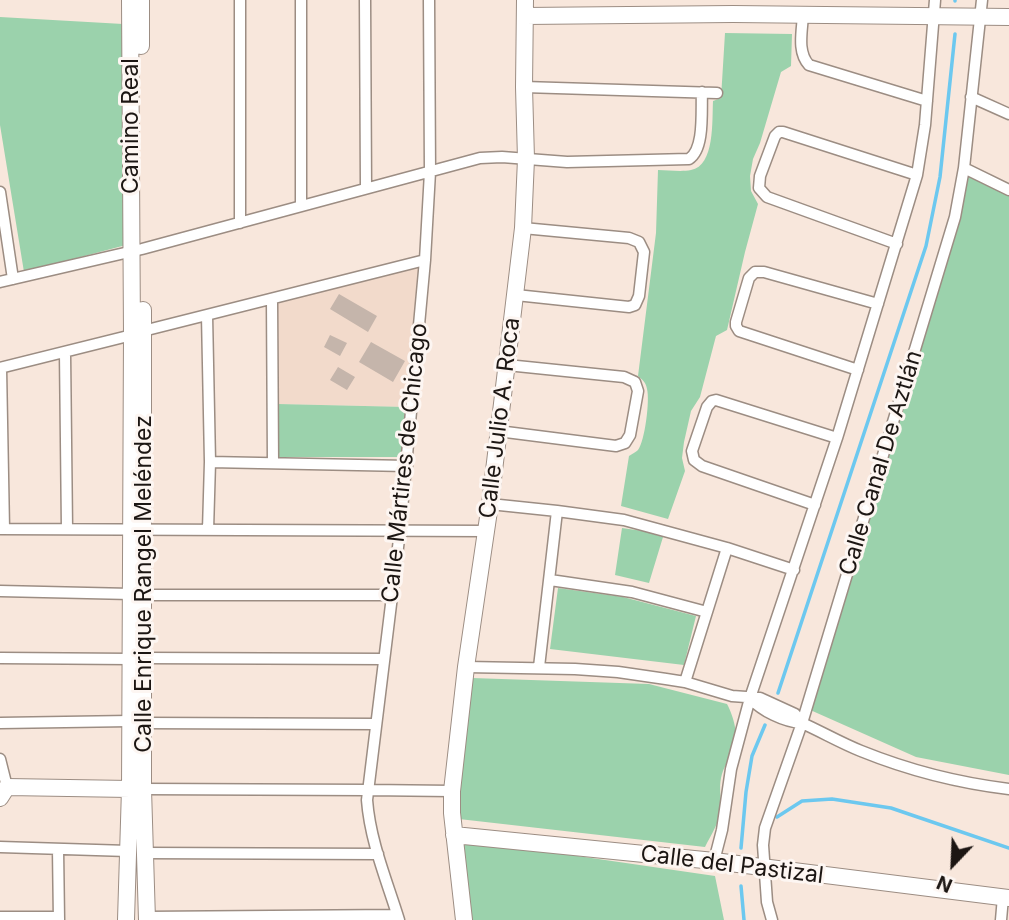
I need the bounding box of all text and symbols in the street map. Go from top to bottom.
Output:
street label: Camino Real [117,58,145,194]
street label: Calle Julio A. Roca [474,316,526,520]
street label: Calle Mártires de Chicago [377,322,433,604]
street label: Calle Canal De Aztlán [834,347,928,579]
street label: Calle Enrique Rangel Meléndez [130,415,158,753]
north arrow [918,829,988,899]
street label: Calle del Pastizal [639,840,825,890]
text: N [933,870,956,897]

